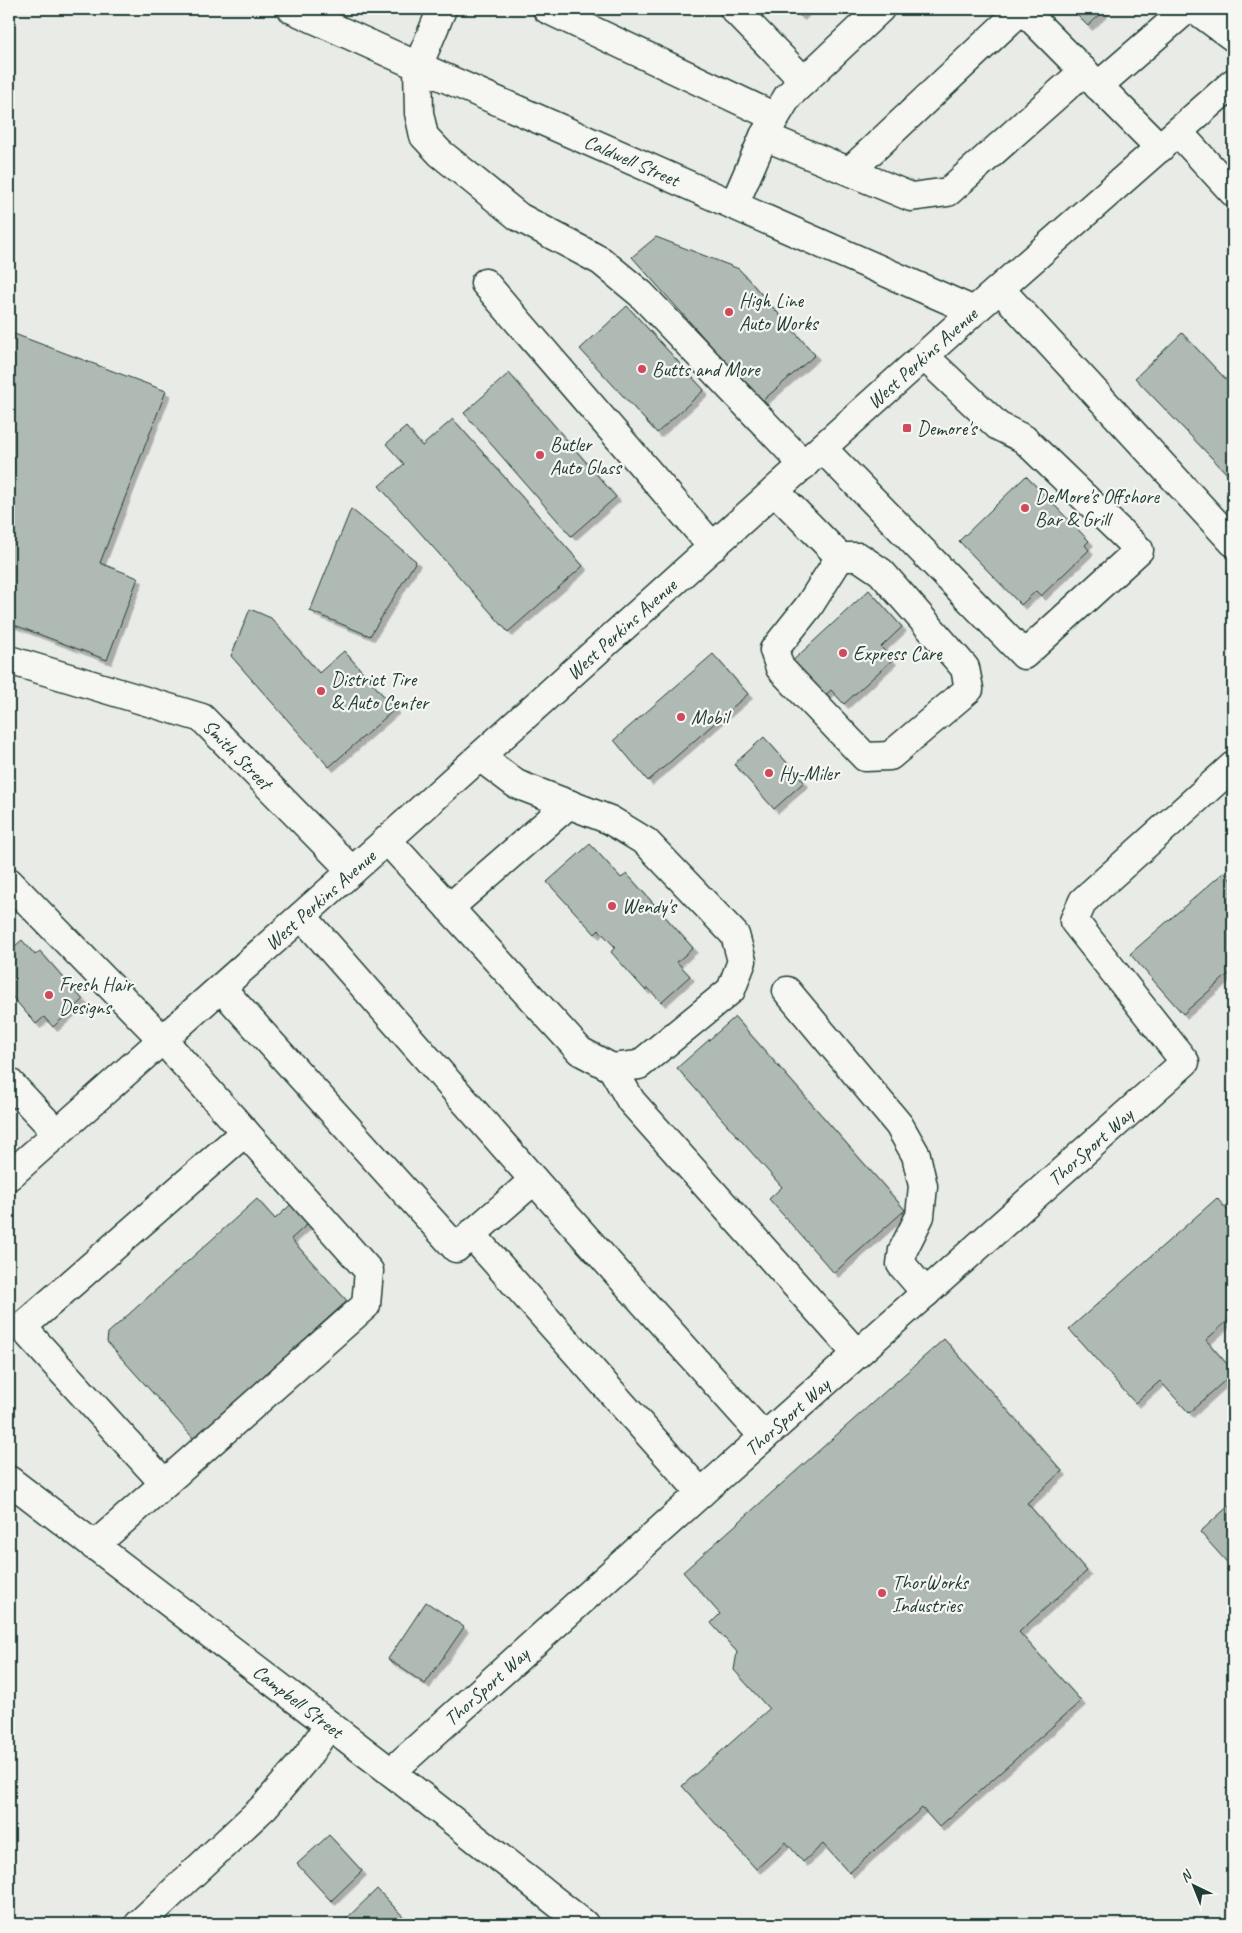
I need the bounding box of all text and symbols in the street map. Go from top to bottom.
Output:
street label: Caldwell Street [580,129,685,193]
place label: High Line Auto Works [739,288,820,336]
street label: West Perkins Avenue [862,301,984,414]
marker: High Line Auto Works [723,306,735,318]
place label: Butts and More [652,357,761,382]
marker: Butts and More [636,363,648,375]
place label: Demore's [917,416,979,441]
marker: Demore's [901,422,913,434]
place label: Butler Auto Glass [550,432,623,480]
marker: Butler Auto Glass [534,449,546,461]
place label: DeMore's Offshore Bar & Grill [1035,484,1160,532]
marker: DeMore's Offshore Bar & Grill [1019,502,1031,514]
street label: West Perkins Avenue [561,572,683,685]
place label: Express Care [853,641,943,666]
marker: Express Care [837,647,849,659]
place label: District Tire & Auto Center [331,667,430,715]
marker: District Tire & Auto Center [315,685,327,697]
place label: Mobil [691,705,732,730]
marker: Mobil [675,711,687,723]
street label: Smith Street [197,714,279,797]
place label: Hy-Miler [779,761,841,786]
marker: Hy-Miler [763,767,775,779]
street label: West Perkins Avenue [260,843,382,956]
place label: Wendy's [622,894,678,919]
marker: Wendy's [606,900,618,912]
place label: Fresh Hair Designs [59,972,134,1020]
marker: Fresh Hair Designs [43,989,55,1001]
street label: ThorSport Way [1043,1101,1140,1191]
street label: ThorSport Way [739,1371,837,1461]
place label: ThorWorks Industries [892,1570,970,1618]
marker: ThorWorks Industries [876,1587,888,1599]
street label: ThorSport Way [439,1641,536,1731]
street label: Campbell Street [248,1659,350,1745]
north arrow [1170,1860,1220,1910]
text: N [1177,1866,1196,1886]

